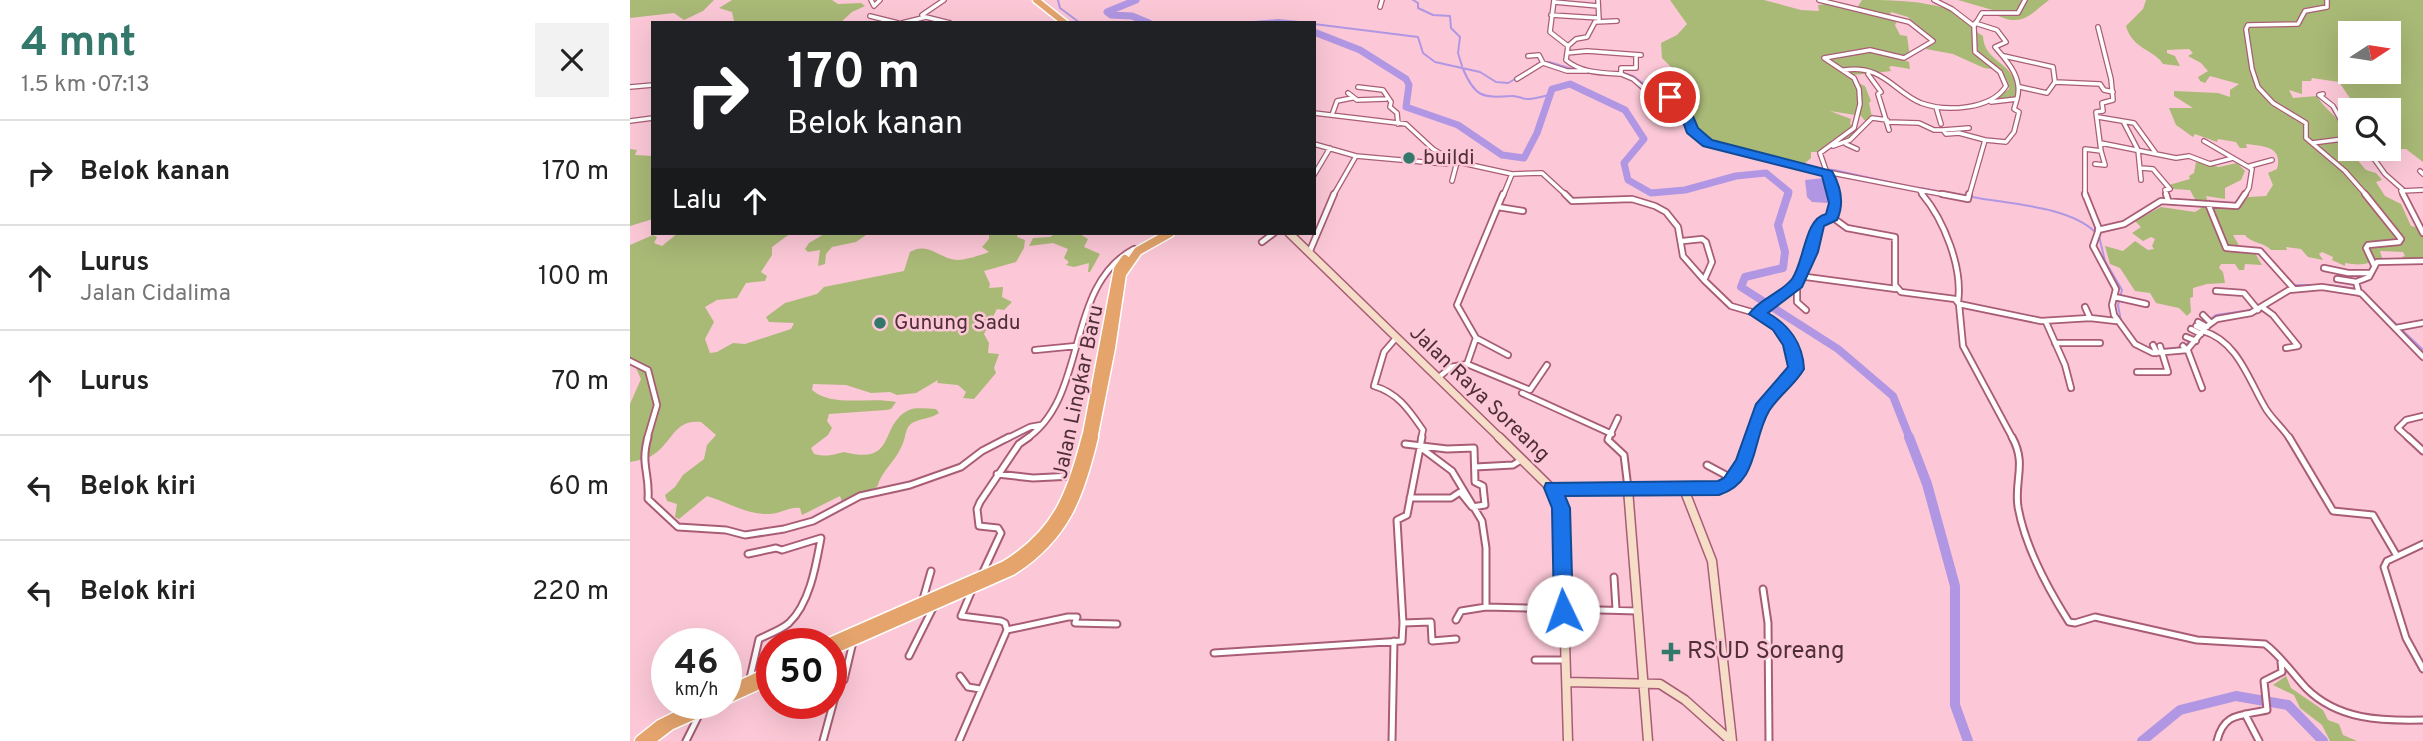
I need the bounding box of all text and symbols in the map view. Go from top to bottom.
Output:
text: 4 mnt [21,18,136,71]
north arrow [2338,21,2401,84]
map controls [2338,21,2401,161]
button: close [535,23,609,97]
text: 170 m [787,44,920,106]
icon: right [672,49,763,140]
pin [1640,67,1700,127]
text: 1.5 km · 07:13 [21,71,150,100]
icon: arrive [1651,78,1689,116]
button: search [2338,98,2401,161]
text: Belok kanan [787,105,963,145]
place label: buildi [1423,145,1475,172]
marker: buildi [1401,150,1417,166]
icon: right [21,154,59,192]
text: Belok kanan [80,156,230,189]
text: 170 m [542,156,609,189]
icon: ahead [736,182,774,220]
text: Lalu [672,185,722,218]
text: Lurus [80,247,149,280]
icon: ahead [21,259,59,297]
text: 100 m [538,261,609,294]
text: Jalan Cidalima [80,280,231,309]
street label: Jalan Lingkar Baru [1047,303,1111,481]
place label: Gunung Sadu [894,310,1021,337]
marker: Gunung Sadu [872,315,888,331]
street label: Jalan Raya Soreang [1403,320,1555,468]
icon: ahead [21,364,59,402]
text: Lurus [80,366,149,399]
text: 70 m [551,366,609,399]
icon: left [21,469,59,507]
text: Belok kiri [80,471,196,504]
text: 60 m [549,471,609,504]
icon: left [21,574,59,612]
position arrow [1526,574,1600,648]
text: Belok kiri [80,576,196,609]
text: 220 m [532,576,609,609]
speed limit sign: 50 [756,628,847,719]
place label: RSUD Soreang [1687,637,1845,667]
text: 46 [675,642,719,686]
marker: RSUD Soreang [1661,642,1681,662]
text: km/h [675,679,718,702]

